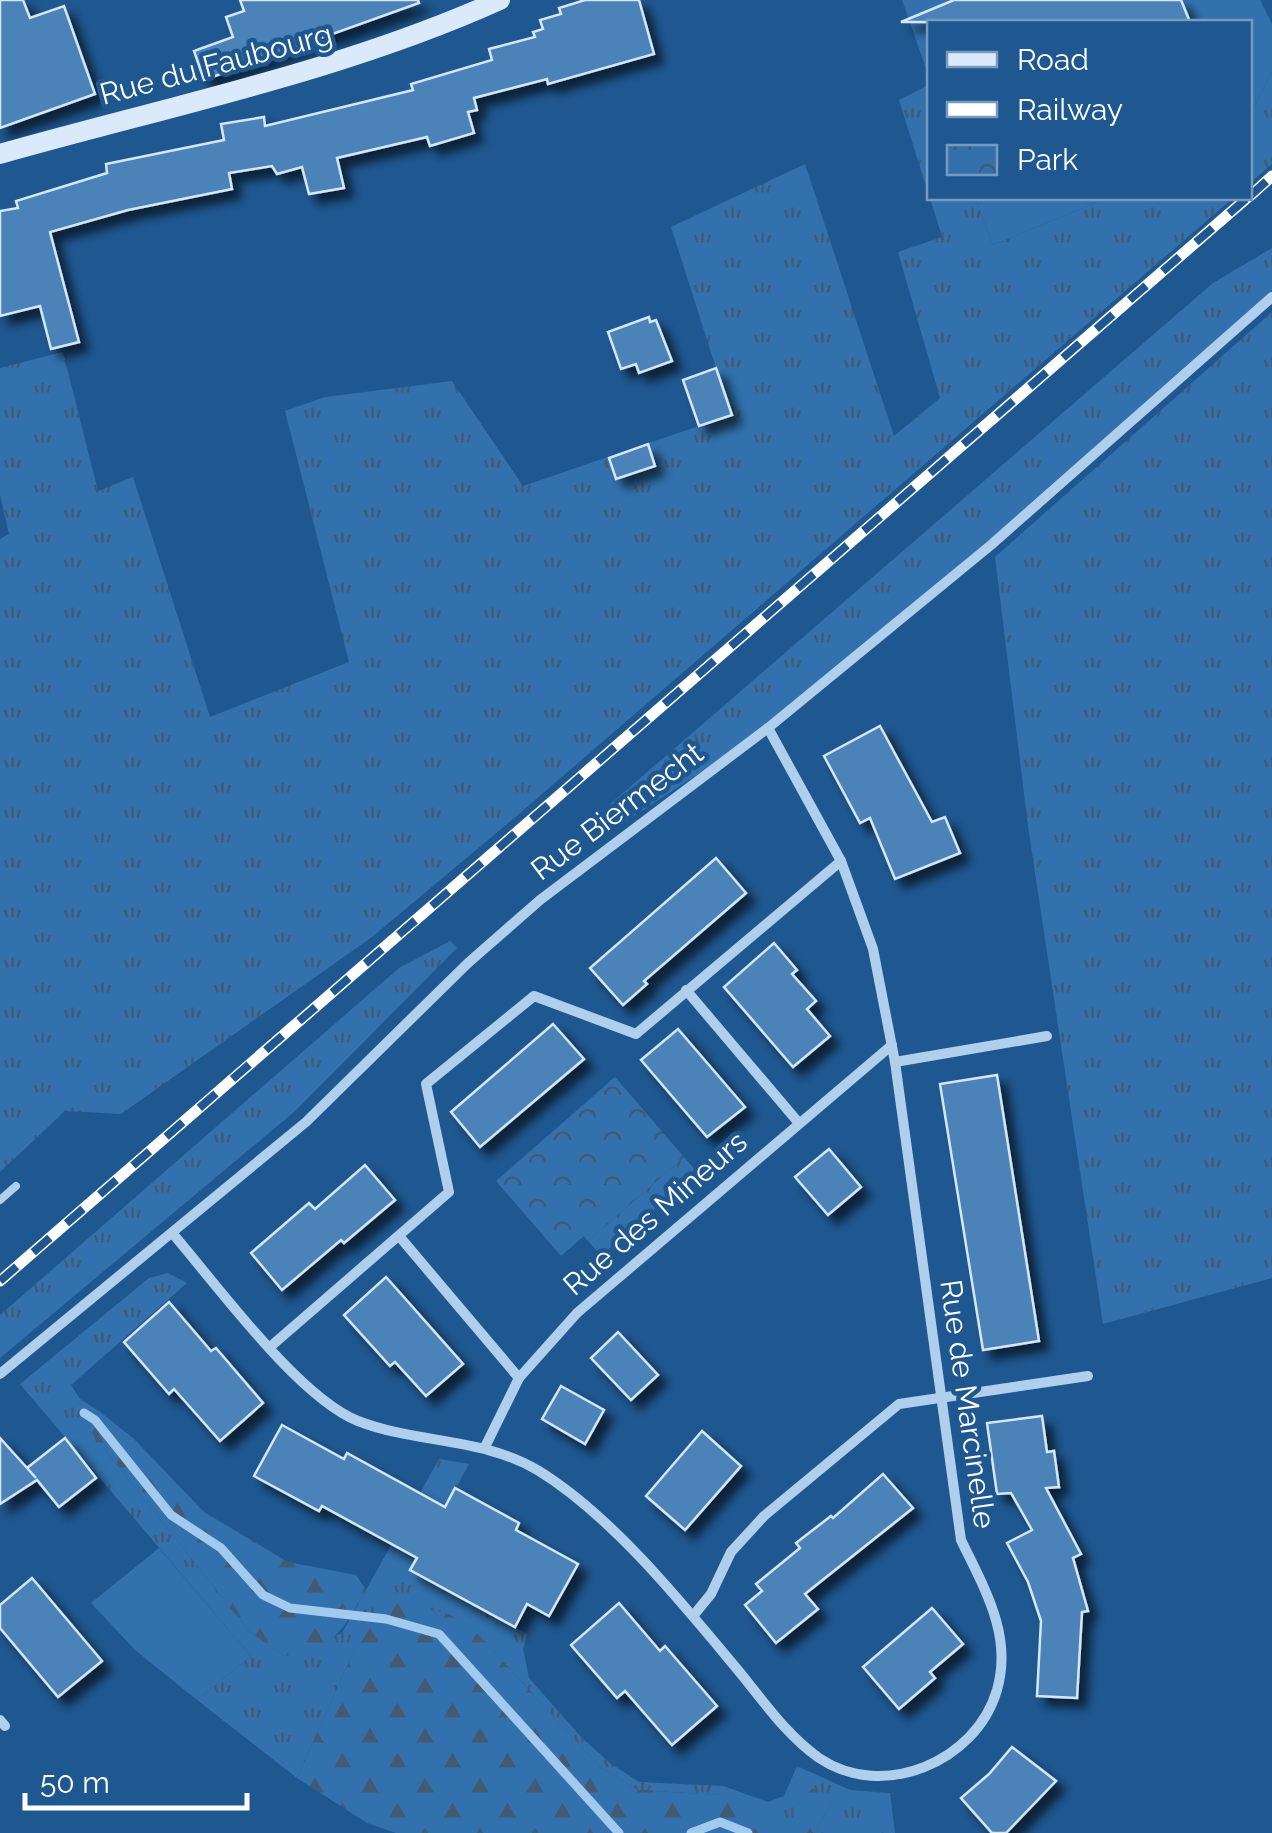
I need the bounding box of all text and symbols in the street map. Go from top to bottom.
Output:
street label: Rue du Faubourg [96,16,336,112]
legend [927,20,1252,200]
text: Road [1017,42,1089,77]
text: Railway [1017,92,1123,127]
text: Park [1017,142,1078,177]
street label: Rue Biermecht [524,735,710,887]
street label: Rue des Mineurs [556,1124,754,1302]
street label: Rue de Marcinelle [933,1277,1003,1531]
scale bar [25,1748,248,1810]
text: 50 m [40,1765,110,1800]

